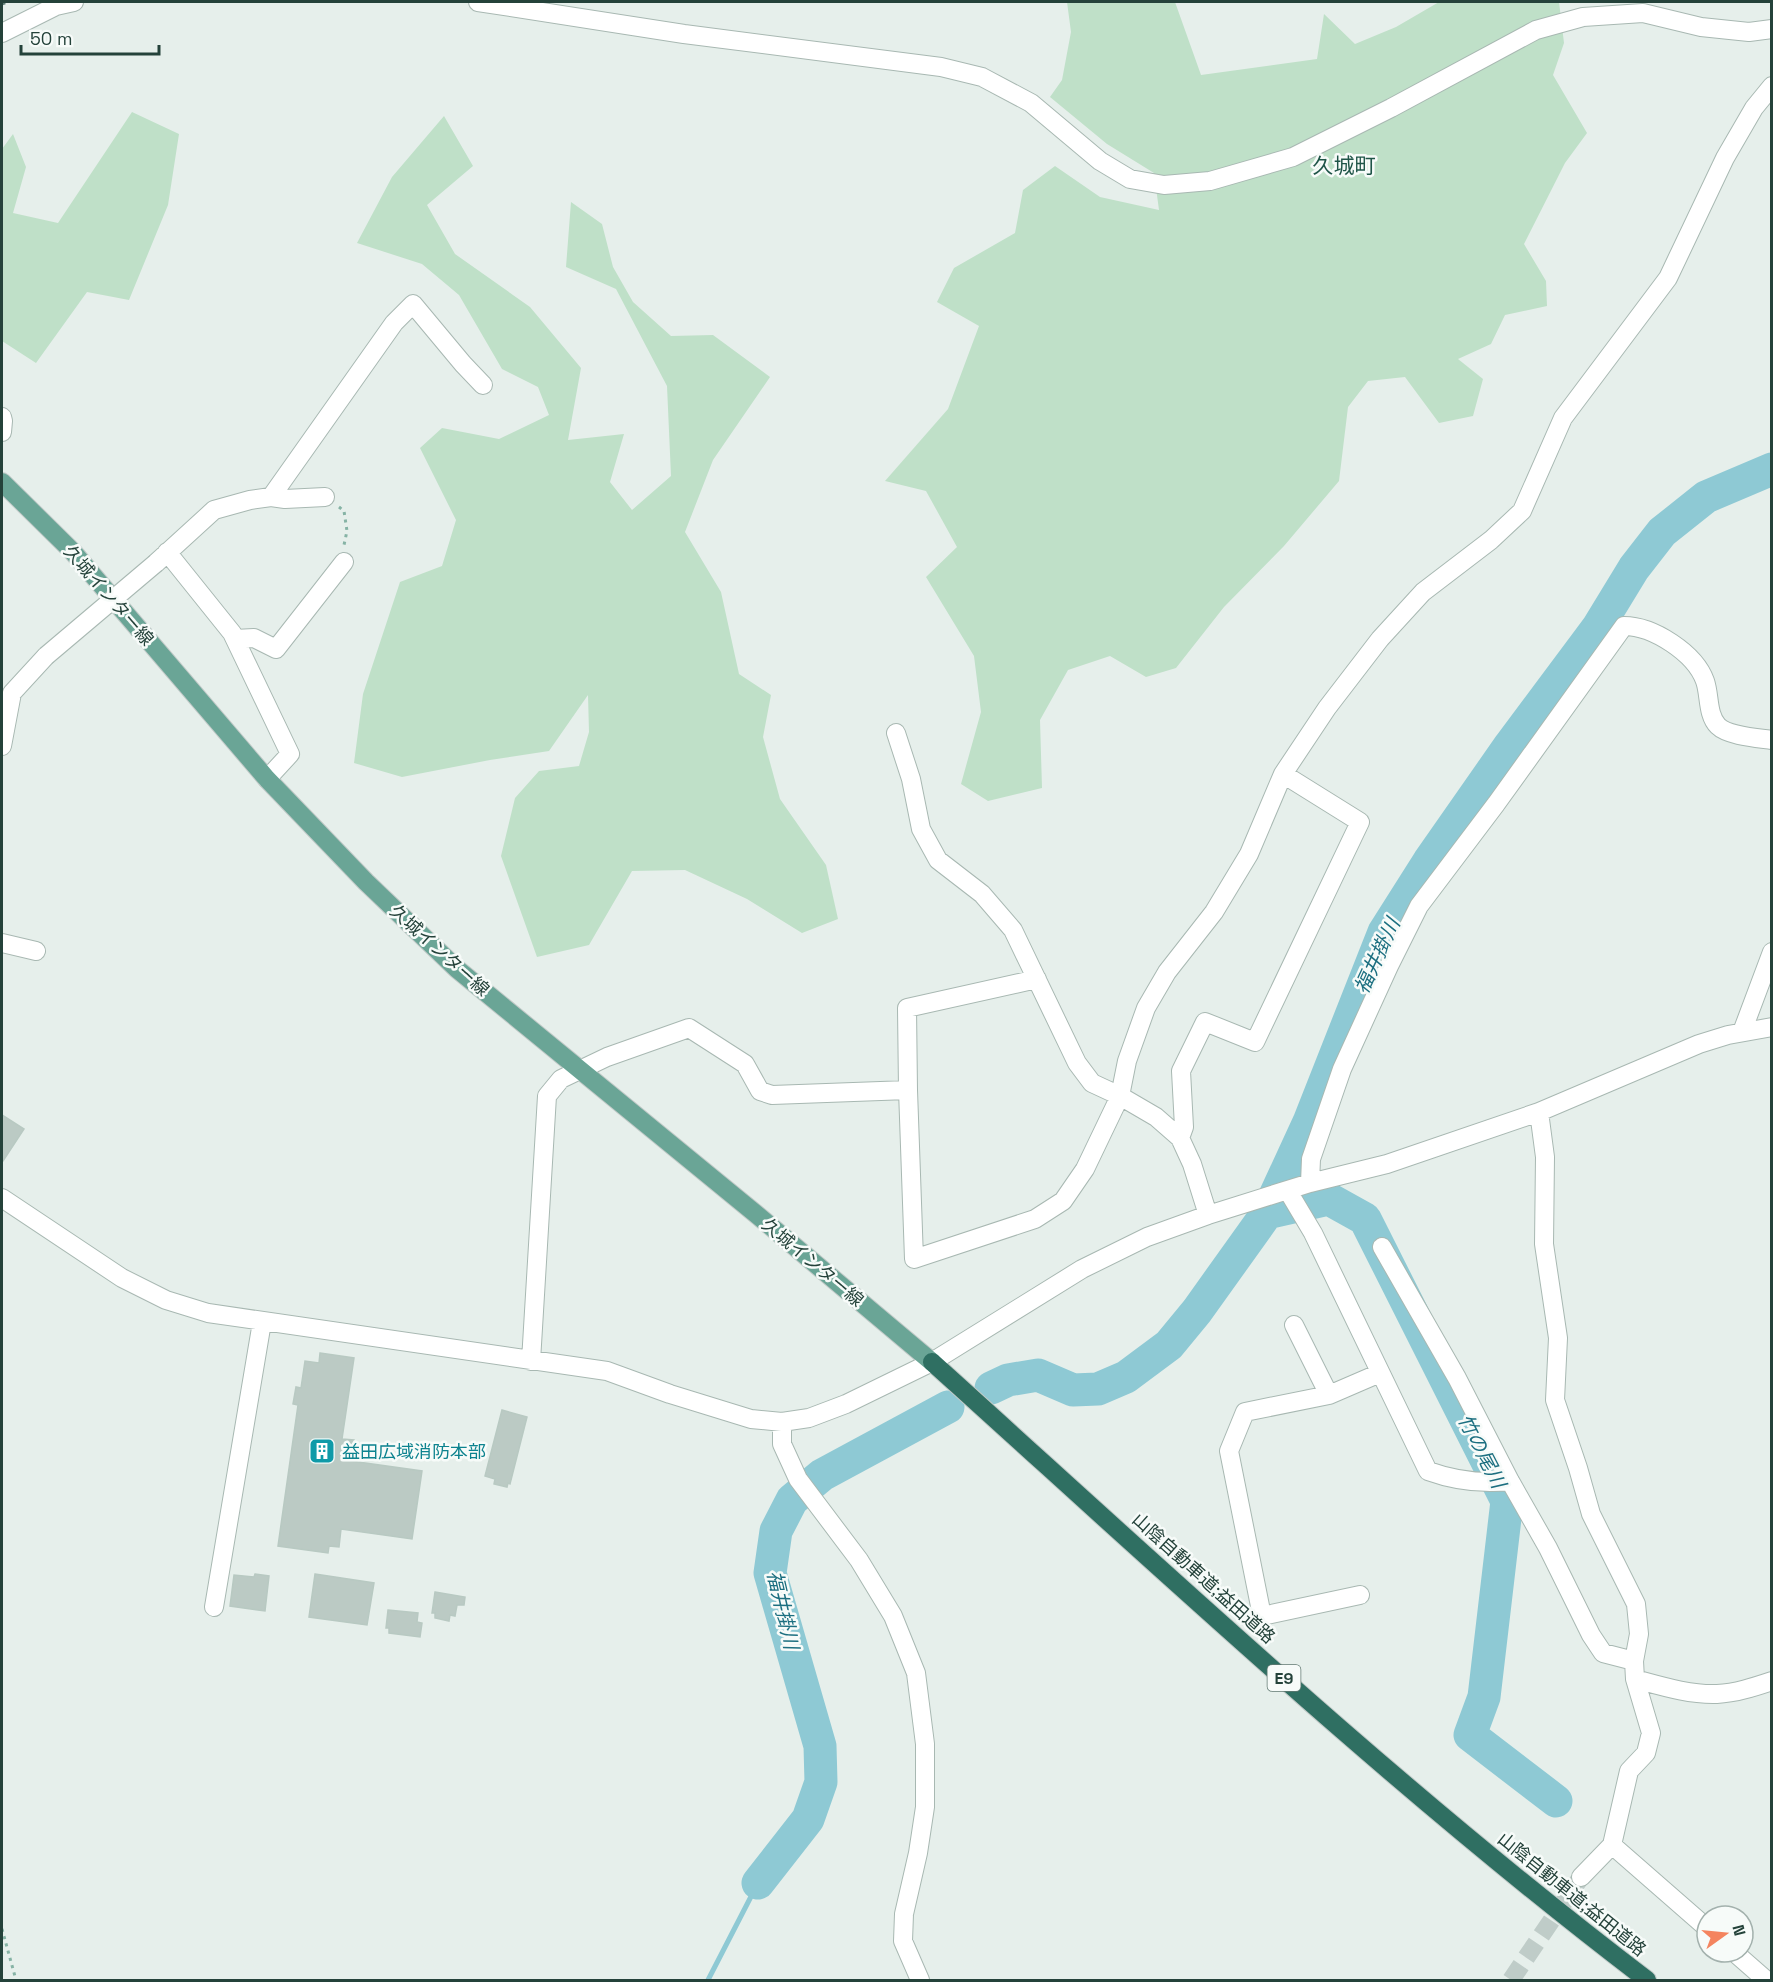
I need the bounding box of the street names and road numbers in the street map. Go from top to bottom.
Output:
street label: 久城インター線 [59,540,159,650]
street label: 久城インター線 [385,899,495,1001]
street label: 久城インター線 [757,1213,869,1311]
street label: 山陰自動車道;益田道路 [1128,1508,1280,1648]
road number: E9 [1268,1665,1300,1691]
street label: 山陰自動車道;益田道路 [1493,1827,1651,1961]

